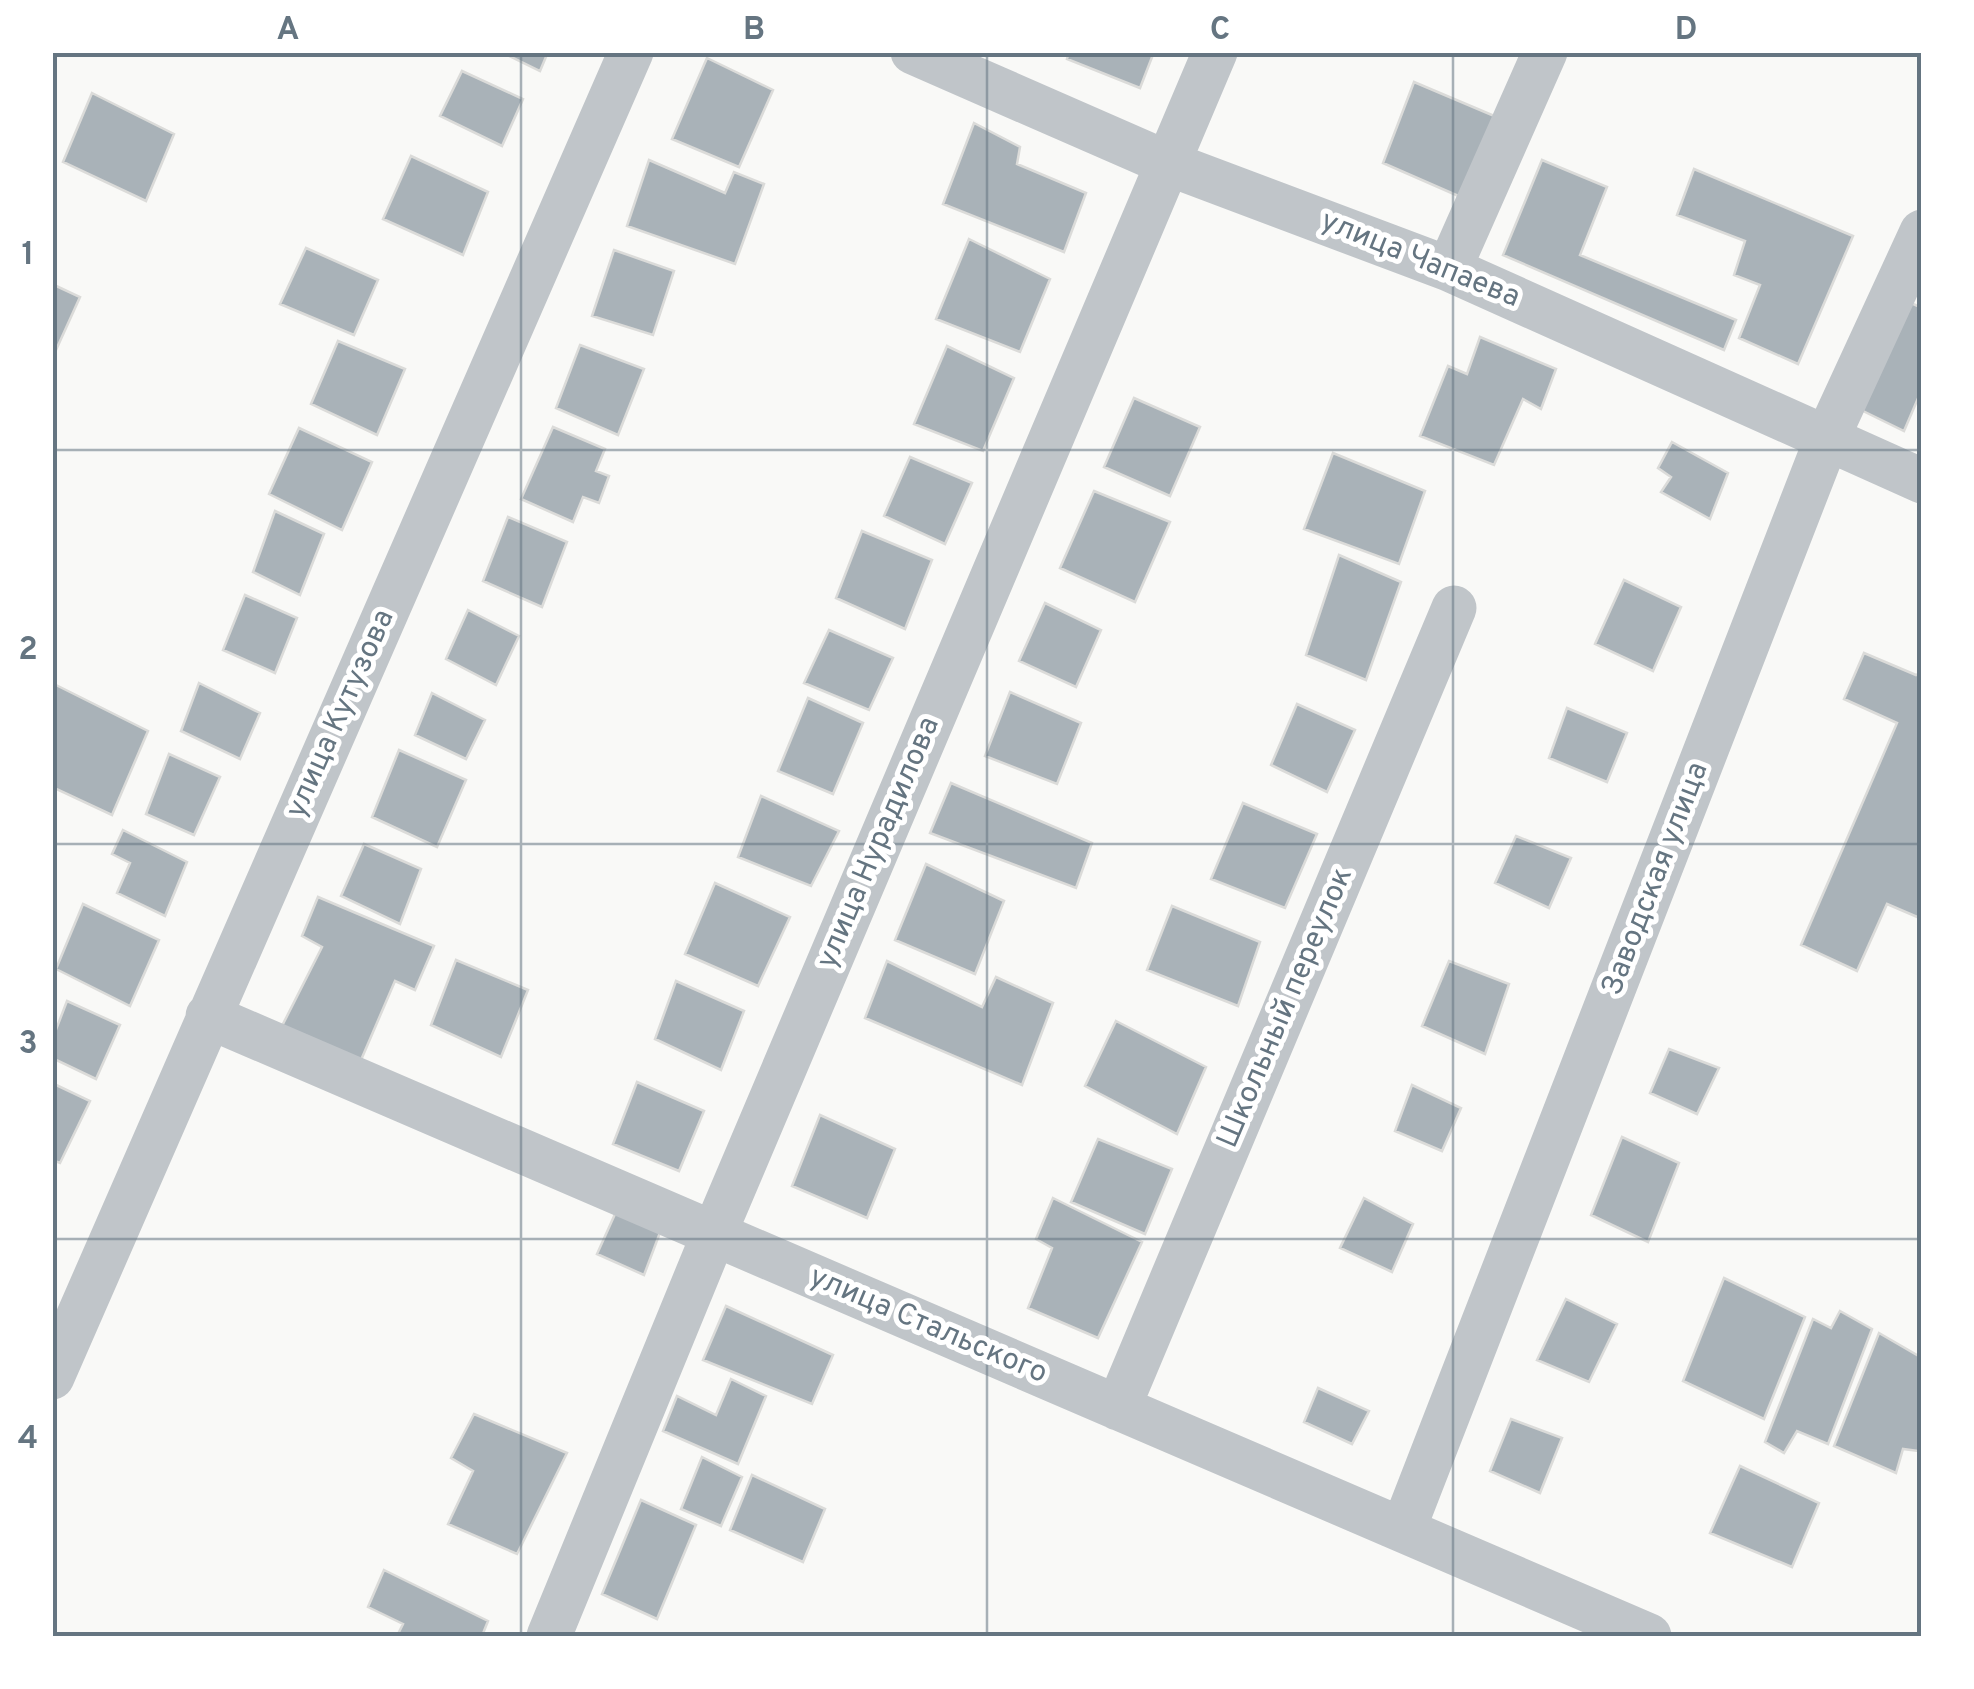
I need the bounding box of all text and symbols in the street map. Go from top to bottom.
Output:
text: A [277,11,299,51]
text: B [743,11,765,51]
text: C [1210,11,1230,51]
text: D [1675,11,1697,51]
street label: улица Чапаева [1315,203,1525,317]
text: 1 [22,236,34,276]
street label: улица Кутузова [278,604,404,824]
text: 2 [18,631,38,671]
street label: улица Нурадилова [809,712,949,974]
street label: Заводская улица [1594,757,1718,1001]
street label: Школьный переулок [1210,862,1362,1154]
text: 3 [18,1025,38,1065]
street label: улица Стальского [803,1259,1053,1393]
text: 4 [18,1420,38,1460]

